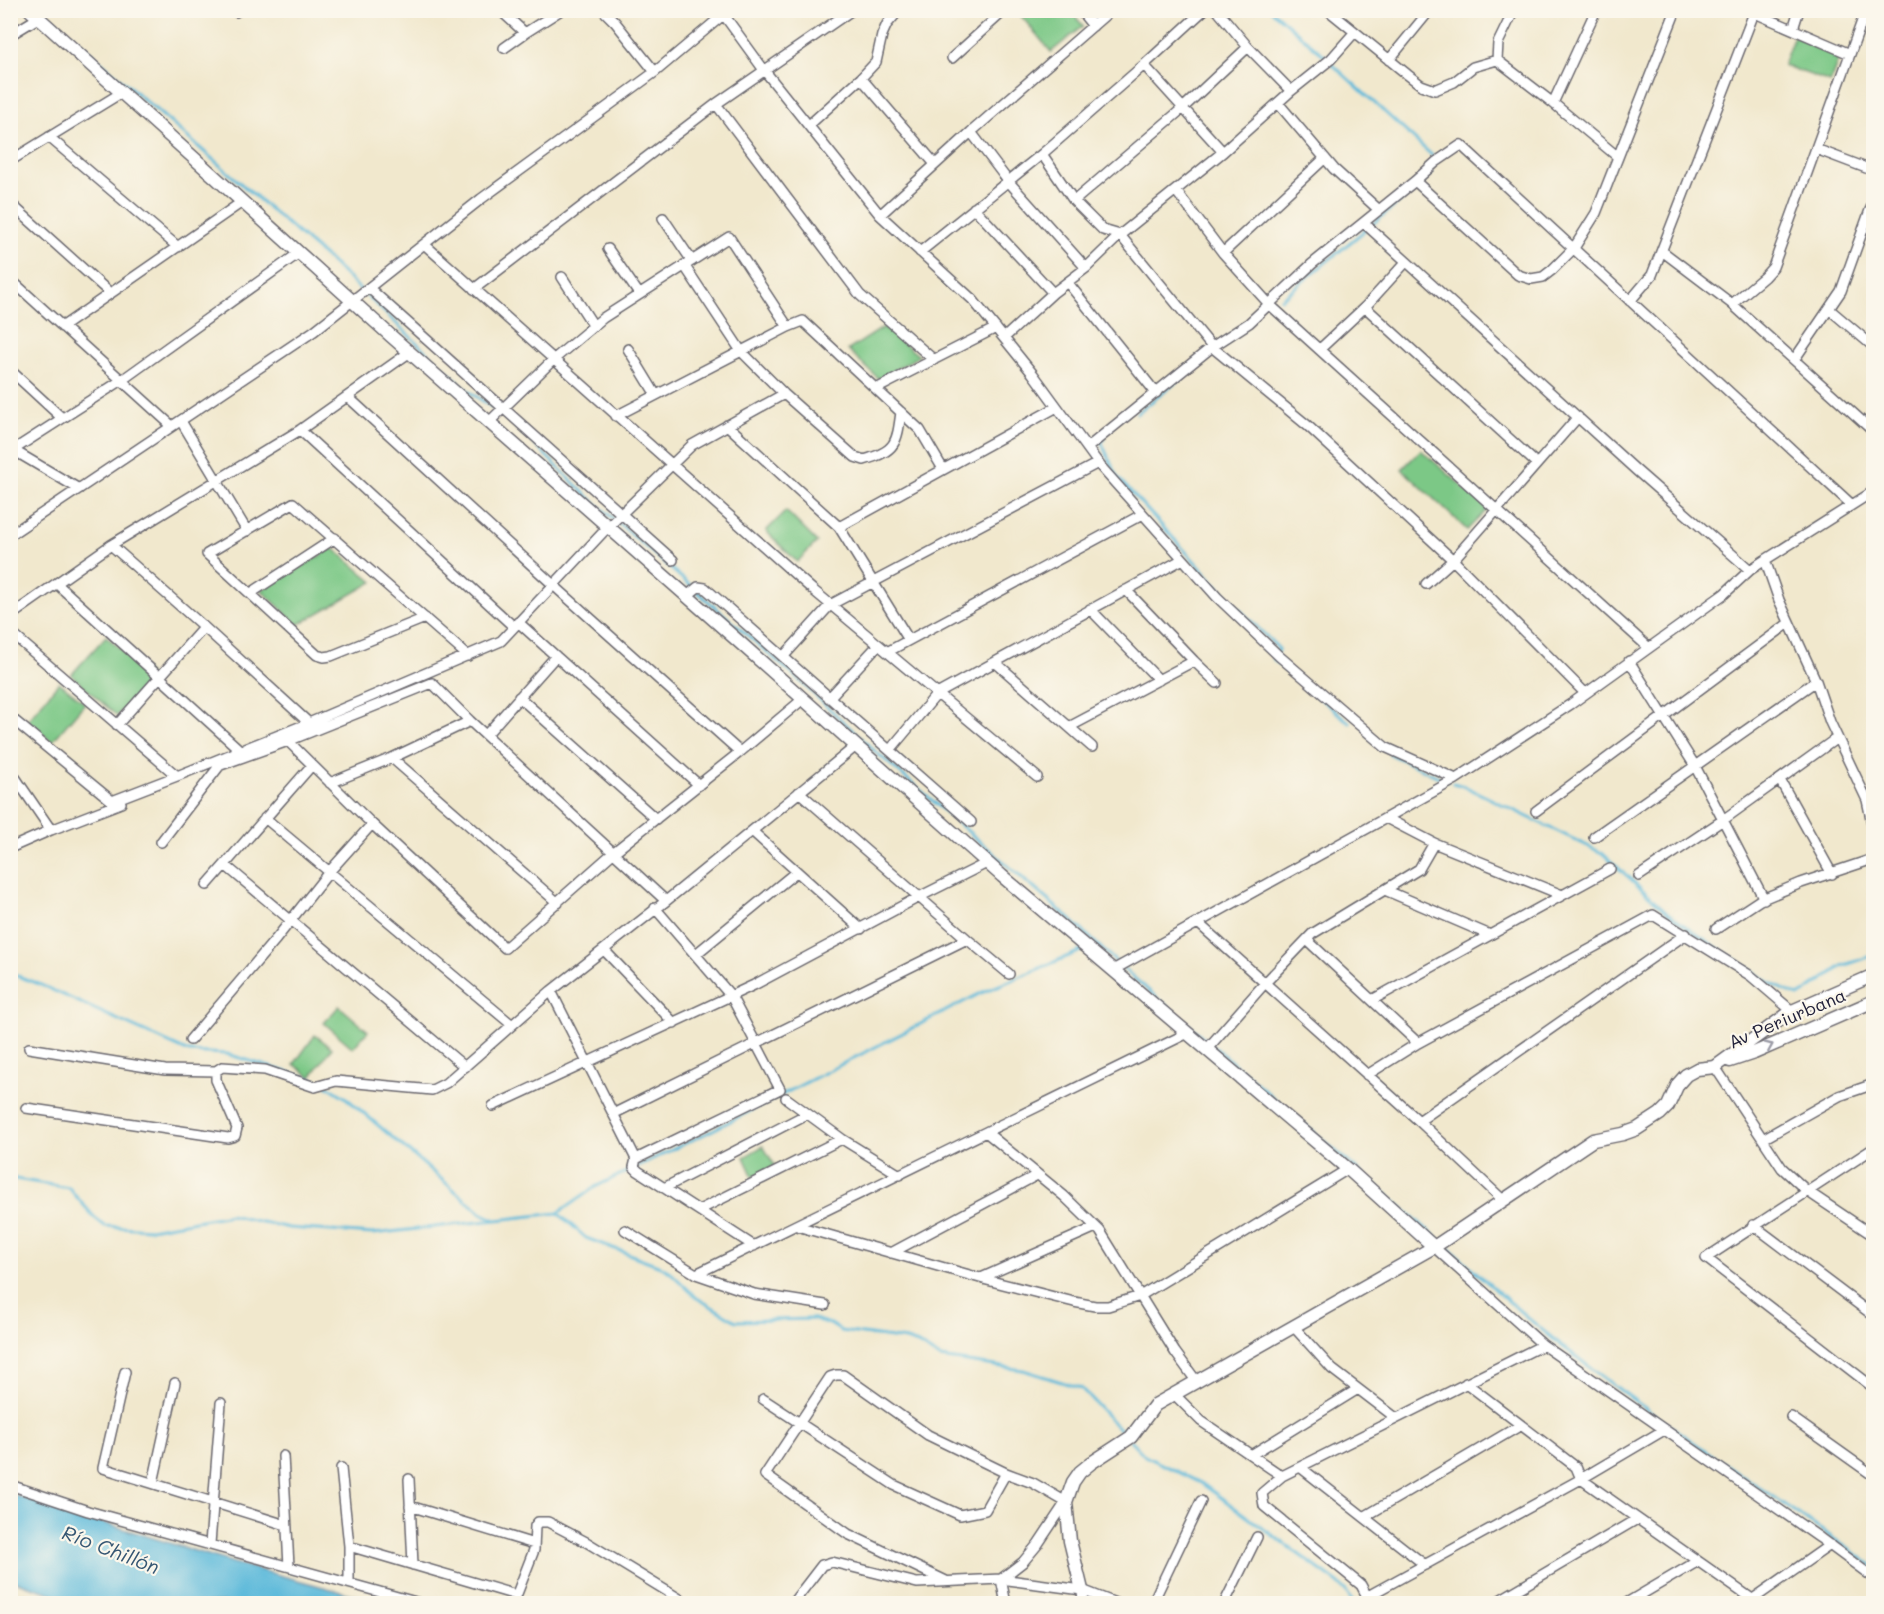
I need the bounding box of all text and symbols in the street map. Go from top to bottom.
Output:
street label: Av Periurbana [1725,982,1849,1054]
one-way arrow [1763,1042,1774,1054]
water label: Río Chillón [59,1519,163,1579]

